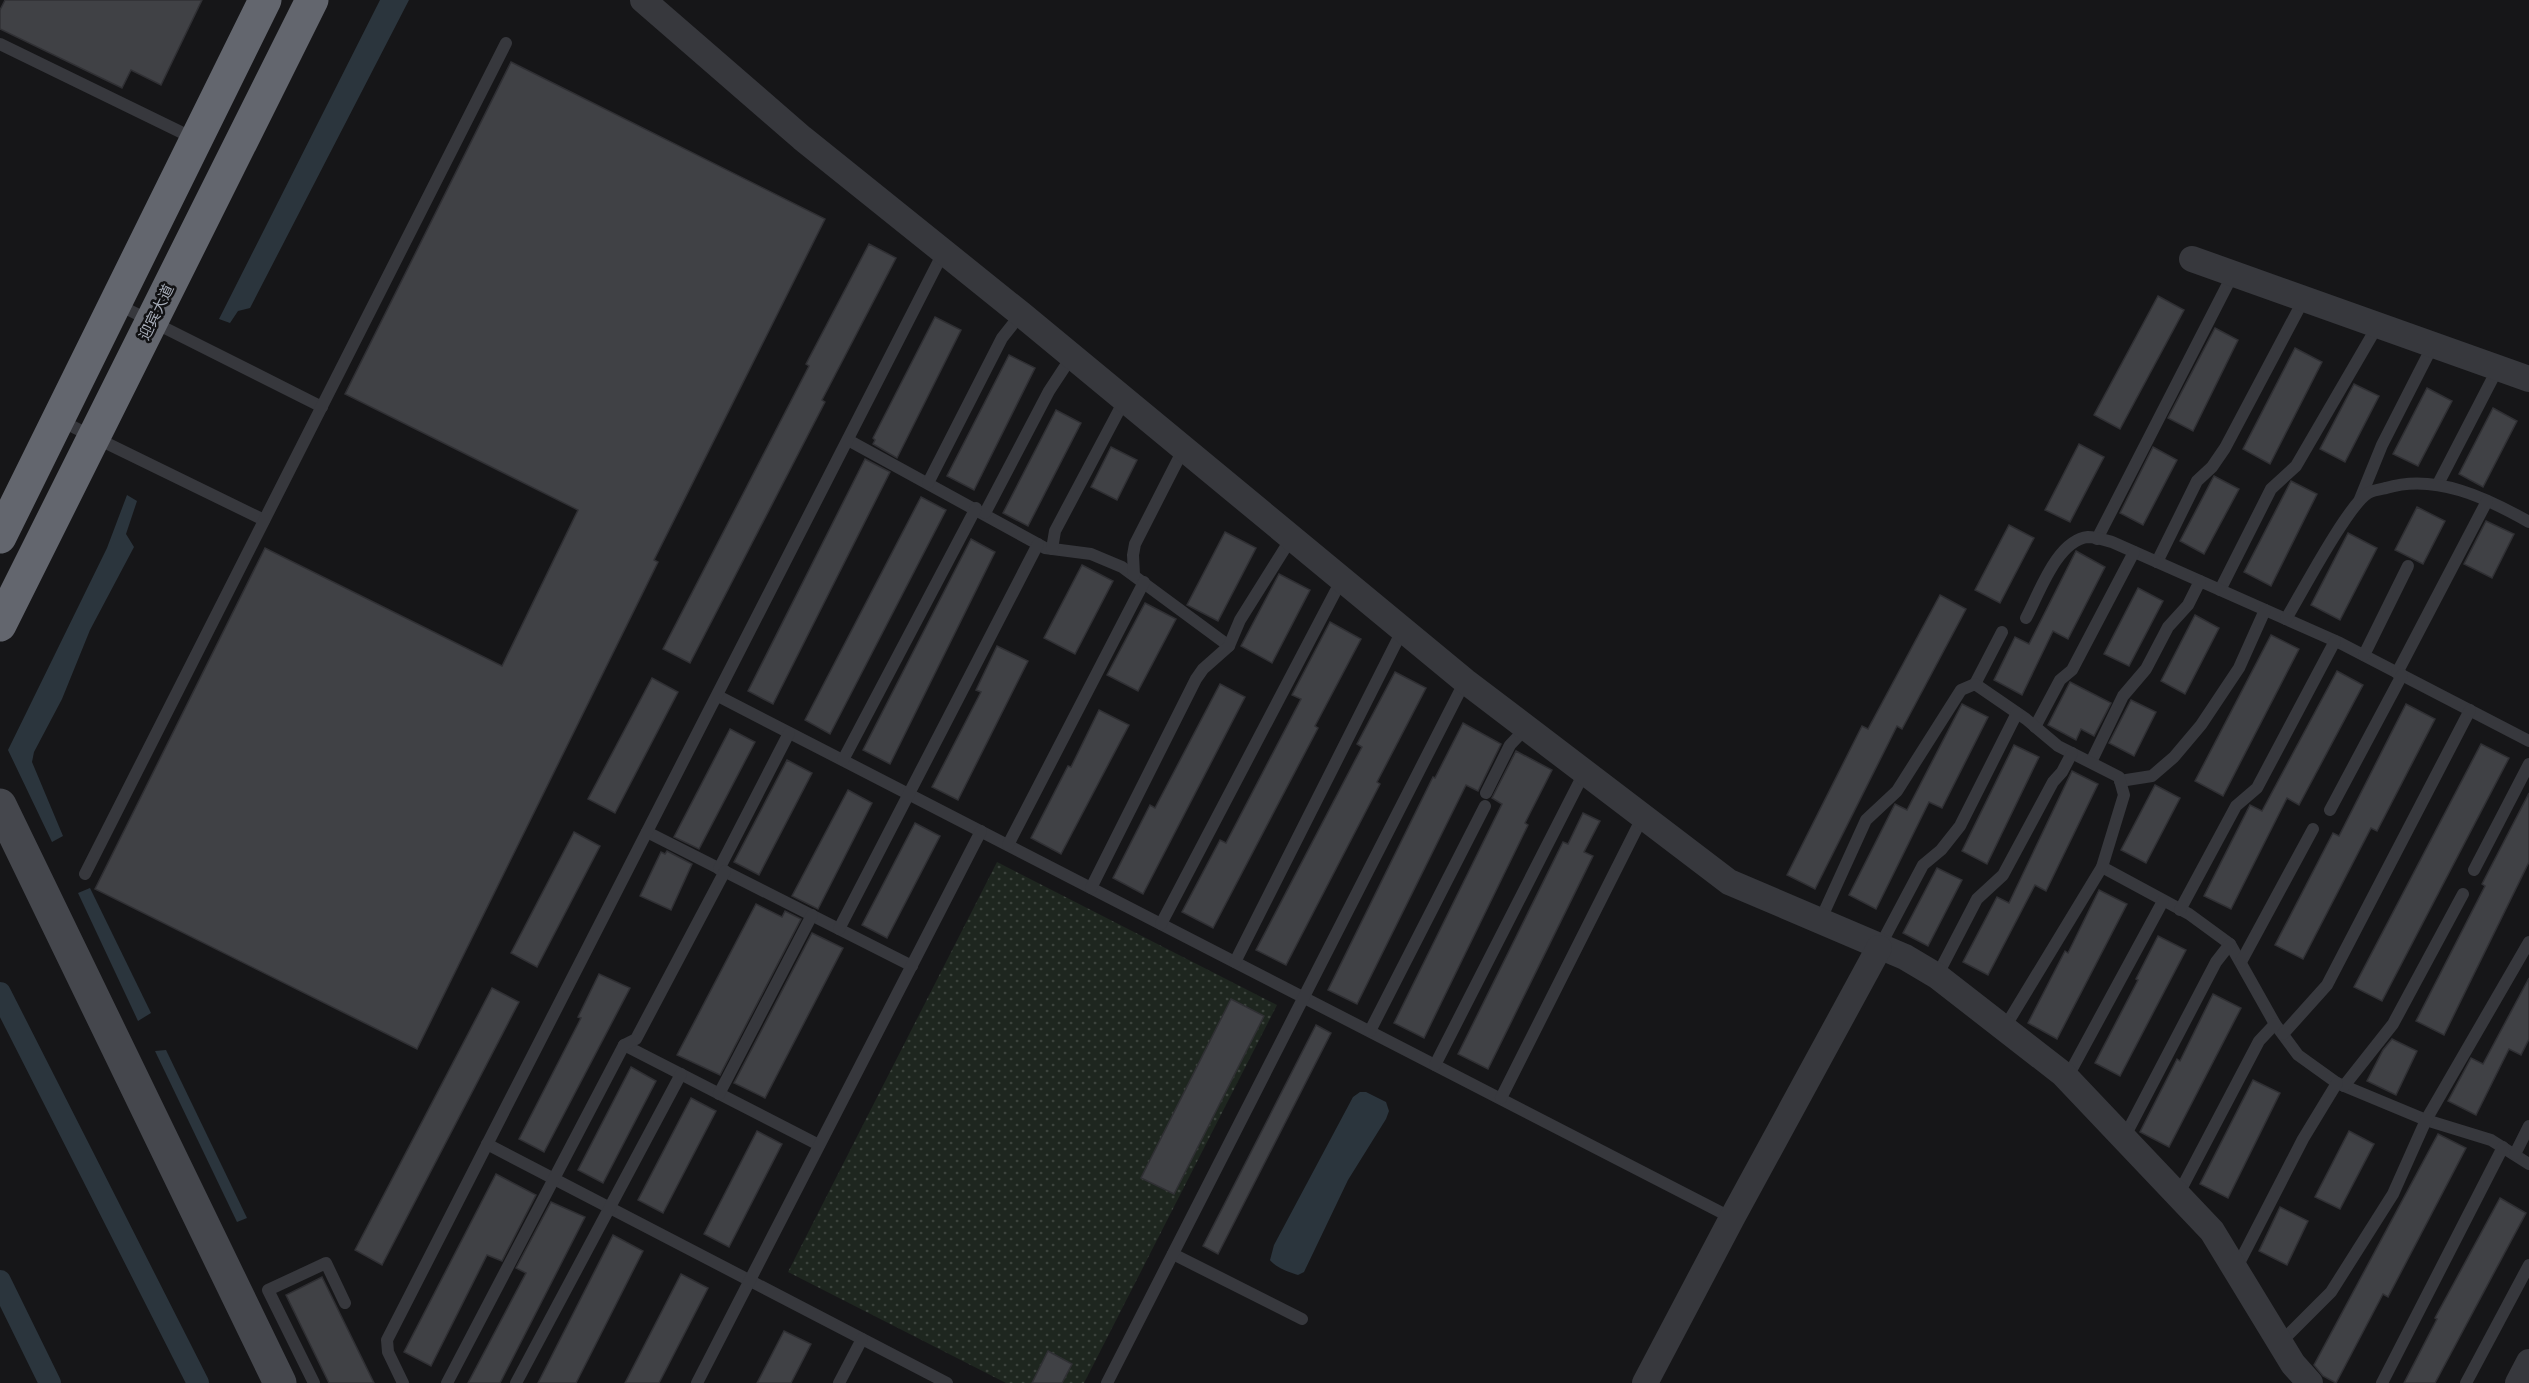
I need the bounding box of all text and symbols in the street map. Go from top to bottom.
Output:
street label: 迎宾大道 [134,281,178,343]

